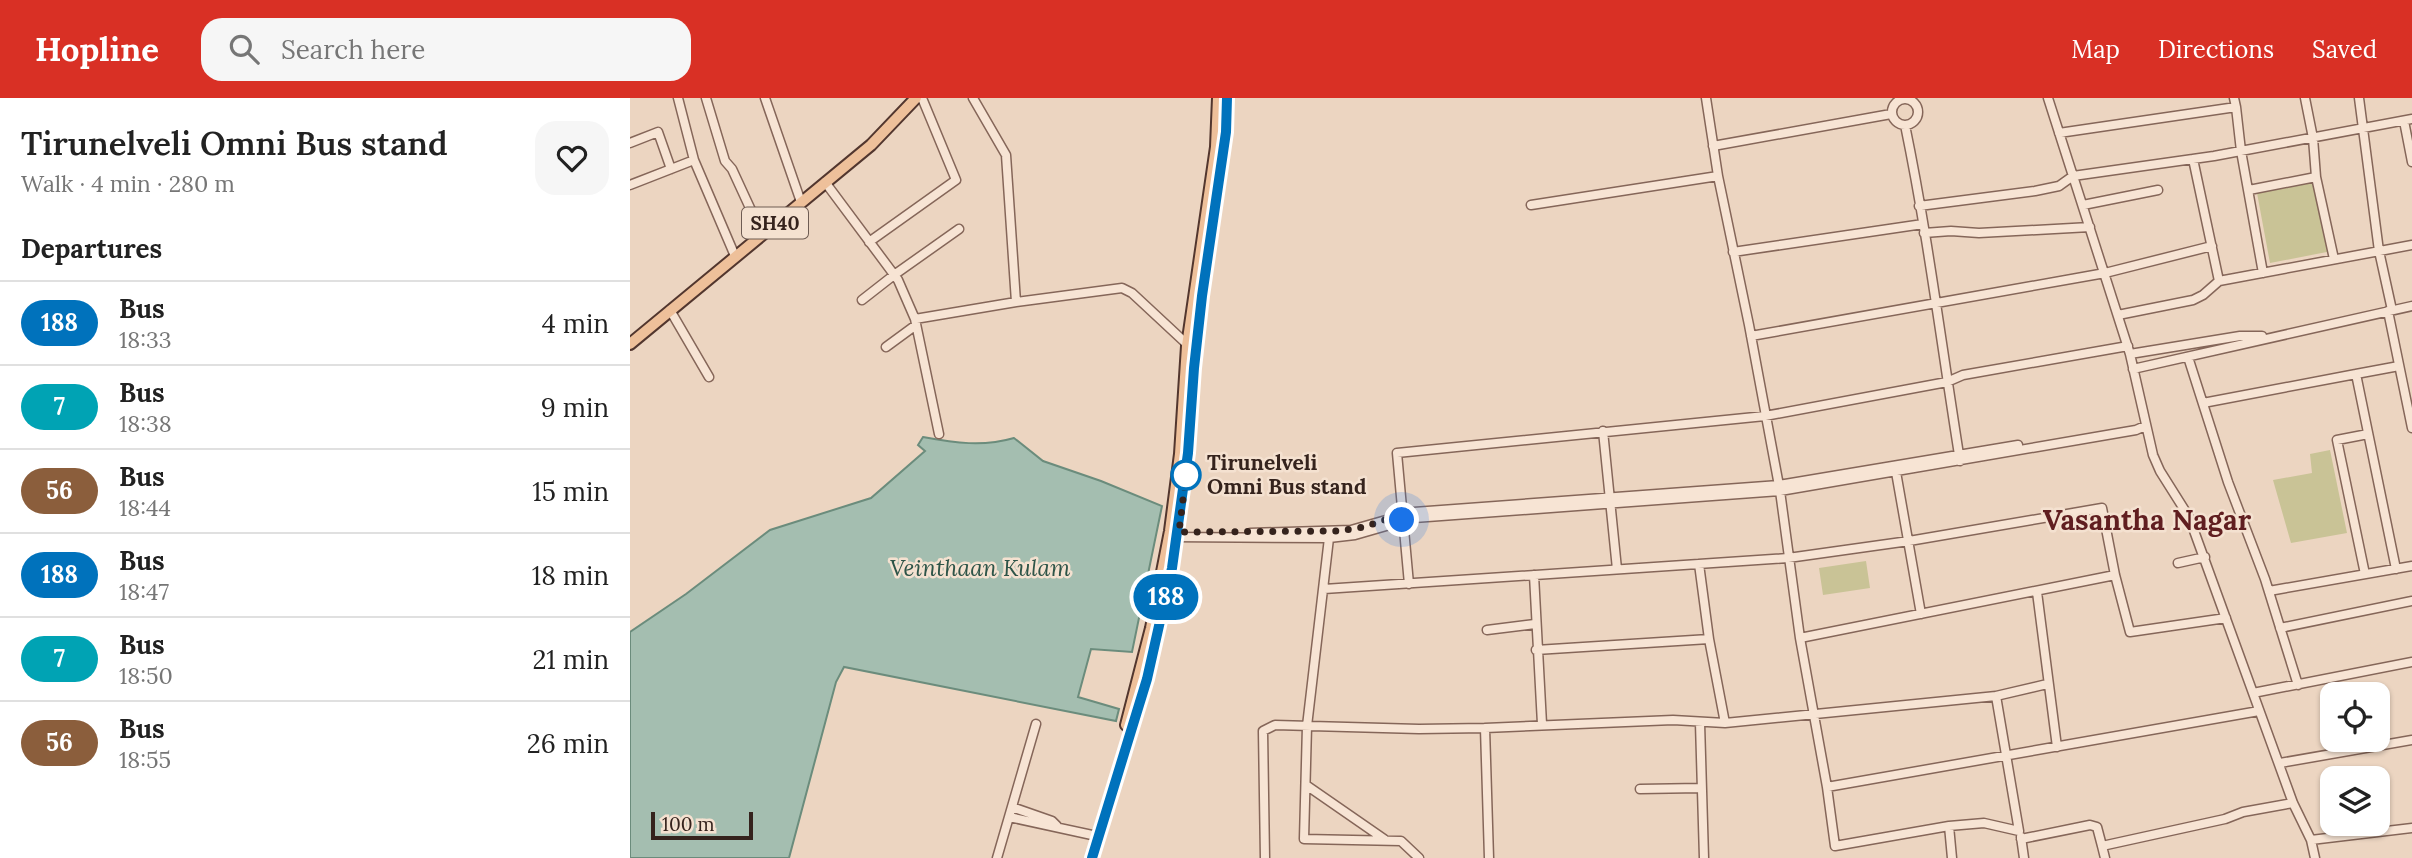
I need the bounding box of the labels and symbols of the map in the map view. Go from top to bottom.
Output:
road number: SH40 [742,208,808,238]
place label: Tirunelveli Omni Bus stand [1207,449,1366,500]
marker: Tirunelveli Omni Bus stand [1171,460,1201,490]
your location [1384,502,1419,537]
district label: Vasantha Nagar [2043,502,2252,538]
water label: Veinthaan Kulam [890,553,1070,582]
line badge: 188 [1126,574,1206,620]
scale bar [651,809,752,841]

